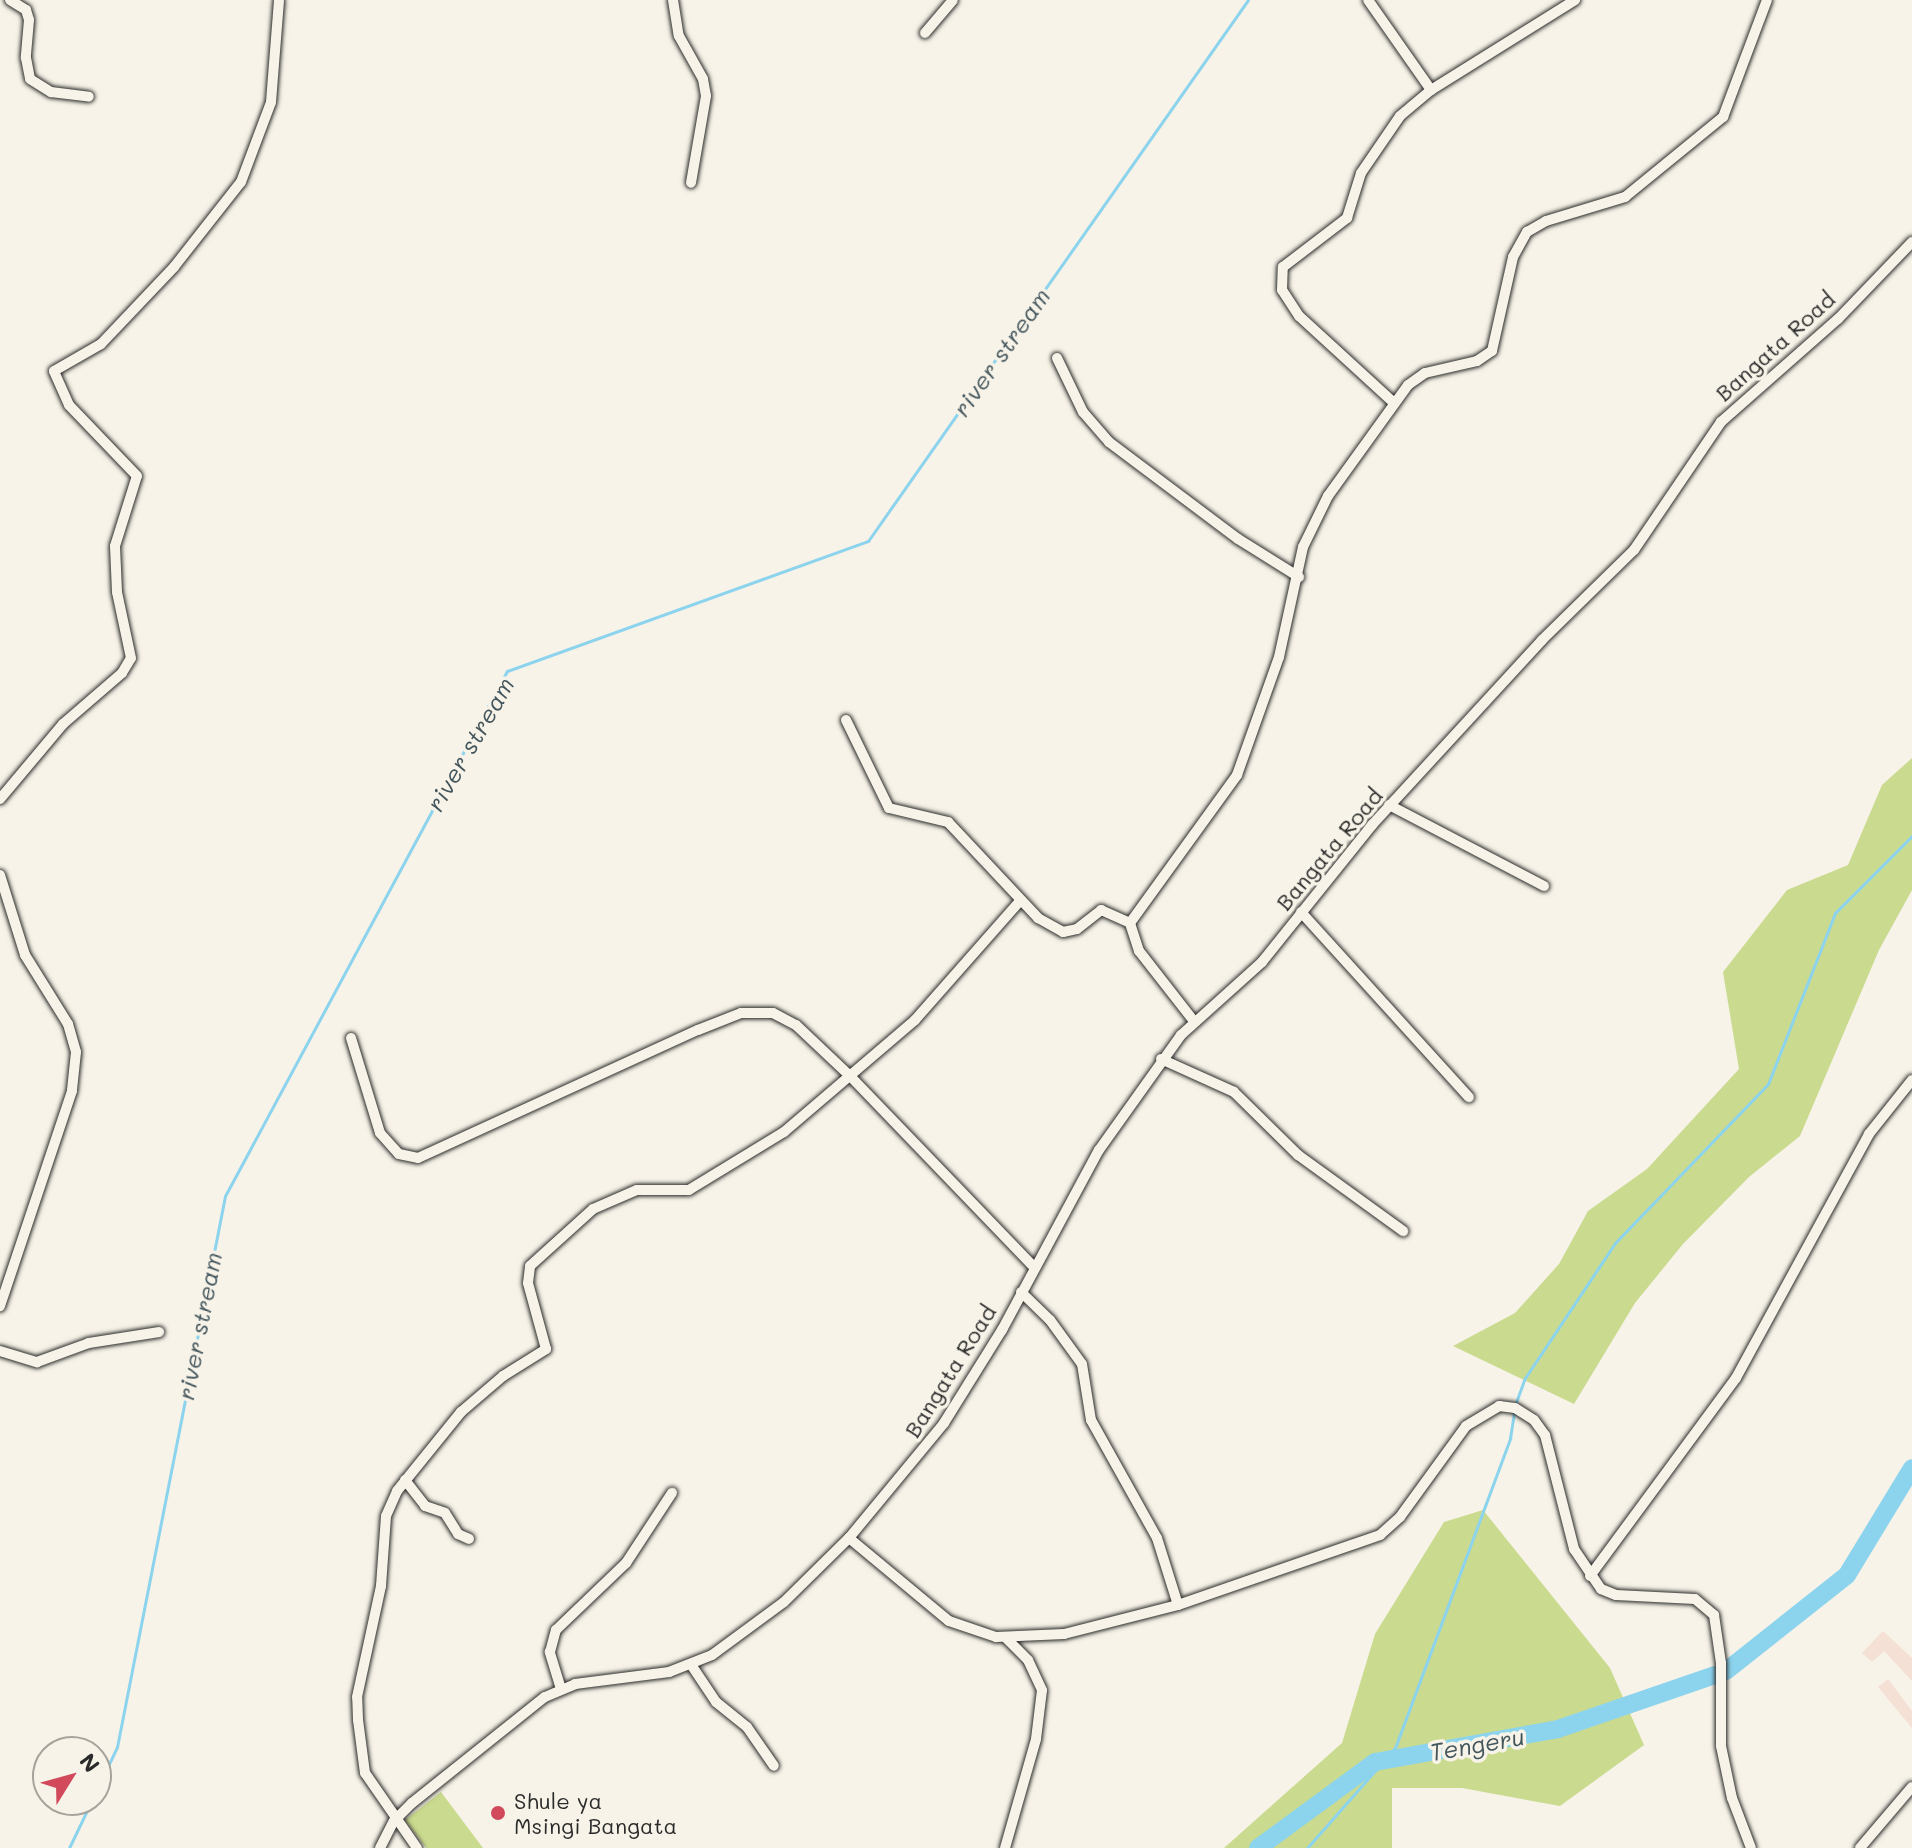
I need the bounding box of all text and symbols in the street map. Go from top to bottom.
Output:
water label: river stream [946,282,1056,422]
street label: Bangata Road [1710,286,1840,406]
water label: river stream [420,672,520,816]
street label: Bangata Road [1270,783,1388,915]
water label: river stream [171,1250,227,1402]
street label: Bangata Road [899,1300,1001,1442]
water label: Tengeru [1427,1722,1527,1766]
north arrow [32,1736,112,1816]
text: N [73,1747,107,1778]
place label: Shule ya Msingi Bangata [514,1787,677,1838]
marker: Shule ya Msingi Bangata [489,1804,507,1822]

